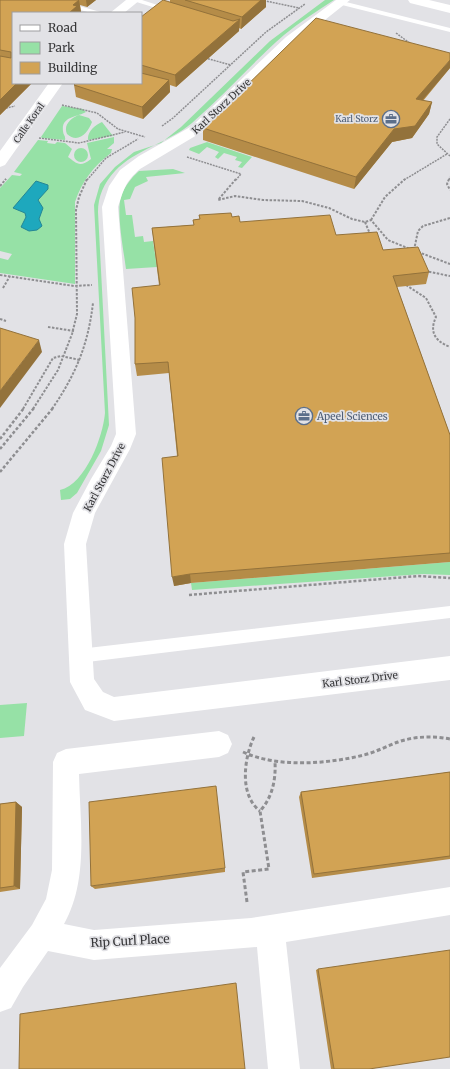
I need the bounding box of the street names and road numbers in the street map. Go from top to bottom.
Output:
street label: Karl Storz Drive [189,76,254,137]
street label: Calle Koral [11,100,47,145]
street label: Karl Storz Drive [81,441,128,514]
street label: Karl Storz Drive [322,668,399,691]
street label: Rip Curl Place [90,931,170,950]

